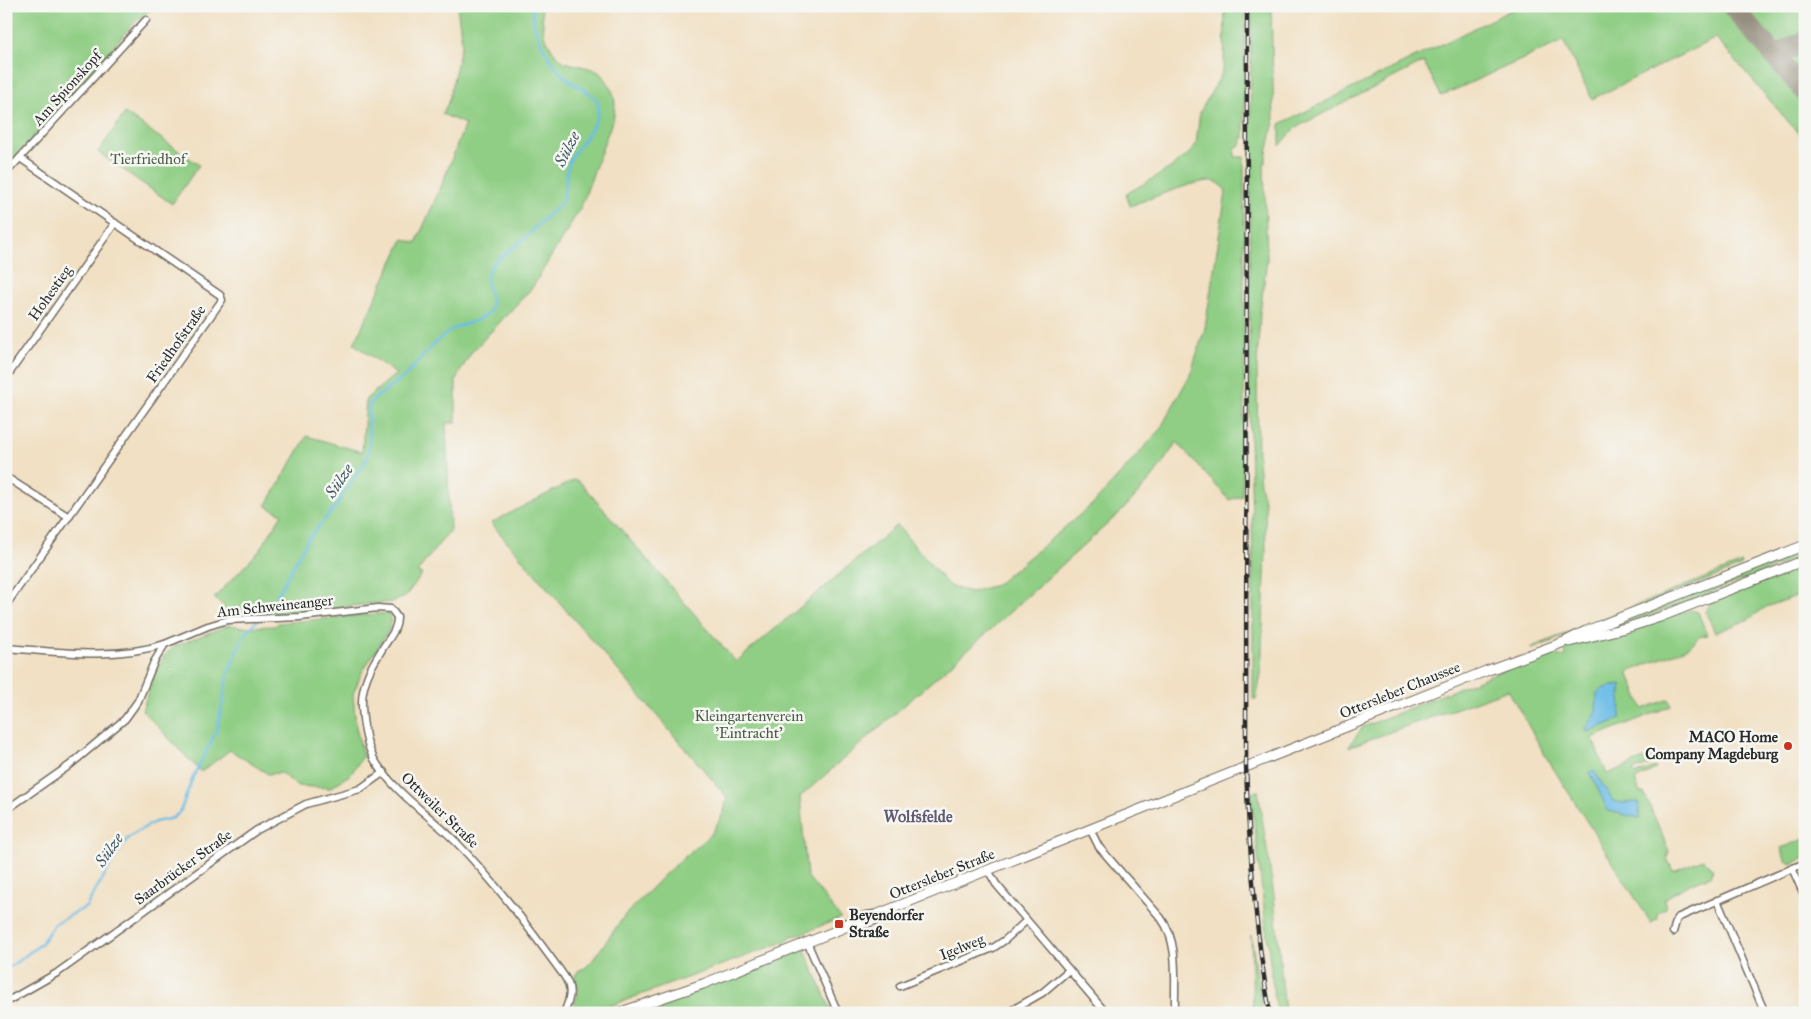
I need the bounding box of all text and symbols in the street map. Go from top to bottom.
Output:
street label: Am Spionskopf [28,45,107,130]
water label: Sülze [550,127,584,170]
park label: Tierfriedhof [110,150,189,168]
street label: Hohestieg [25,261,76,324]
street label: Friedhofstraße [143,302,209,386]
water label: Sülze [320,460,358,502]
street label: Am Schweineanger [215,591,334,621]
street label: Ottersleber Chaussee [1337,658,1463,722]
park label: Kleingartenverein 'Eintracht' [695,707,803,742]
place label: MACO Home Company Magdeburg [1645,728,1779,764]
marker: MACO Home Company Magdeburg [1782,740,1794,752]
street label: Ottweiler Straße [397,768,483,852]
district label: Wolfsfelde [883,807,953,826]
street label: Saarbrücker Straße [131,826,235,908]
water label: Sülze [90,829,128,871]
street label: Ottersleber Straße [887,845,997,903]
place label: Beyendorfer Straße [849,906,924,941]
marker: Beyendorfer Straße [833,918,845,930]
street label: Igelweg [937,930,988,964]

